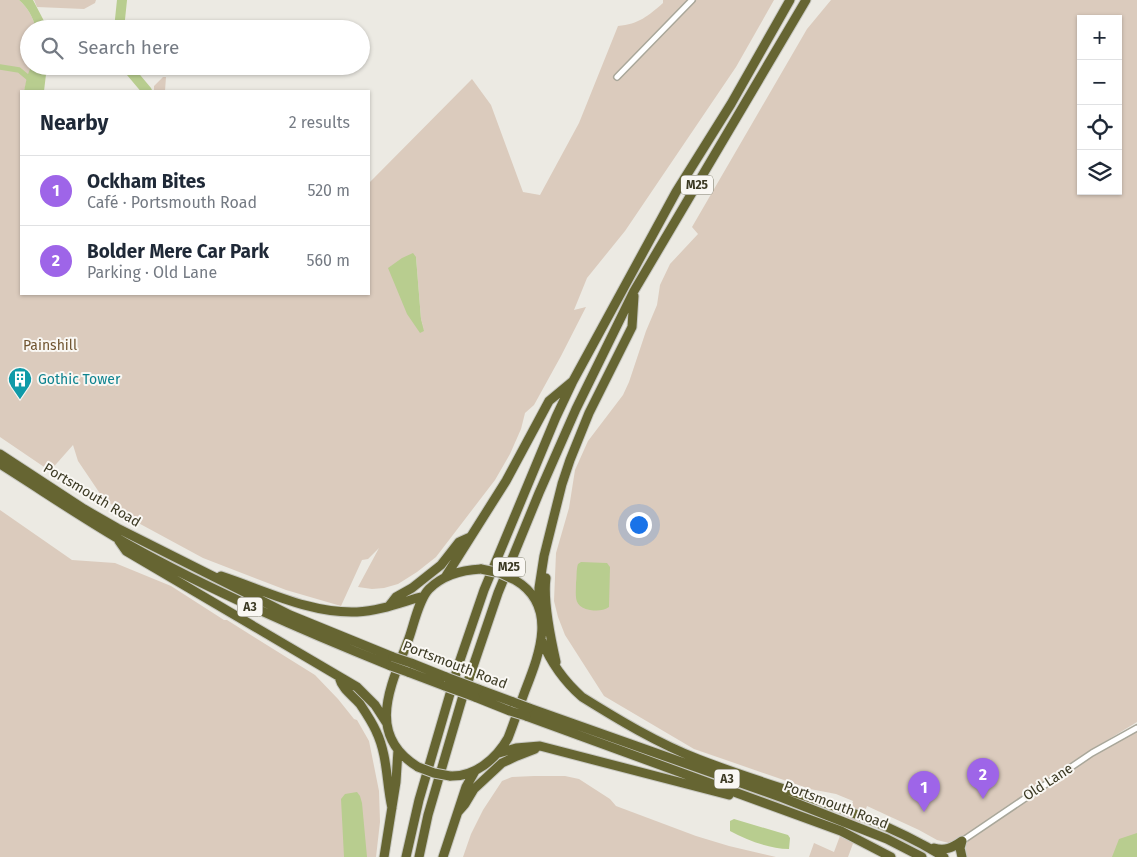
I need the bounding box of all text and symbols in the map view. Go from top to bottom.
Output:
map controls [1077,15,1122,195]
button: + [1077,15,1122,60]
search box [20,20,370,75]
icon: search [38,34,66,62]
text: Search here [78,36,179,59]
button: − [1077,60,1122,105]
button: locate [1077,105,1122,150]
text: Nearby [40,110,108,136]
text: 2 results [289,113,350,132]
button: layers [1077,150,1122,195]
text: Ockham Bites [87,170,205,193]
road number: M25 [681,176,713,194]
text: 1 [52,181,60,200]
text: 520 m [307,181,350,200]
text: Café · Portsmouth Road [87,193,257,212]
text: Bolder Mere Car Park [87,240,269,263]
text: 2 [52,251,60,270]
text: 560 m [307,251,350,270]
text: Parking · Old Lane [87,263,217,282]
park label: Painshill [23,337,77,354]
building icon: Gothic Tower [7,366,33,400]
place label: Gothic Tower [38,371,121,388]
street label: Portsmouth Road [40,459,144,531]
your location [626,512,652,538]
road number: M25 [493,558,525,576]
road number: A3 [238,598,262,616]
street label: Portsmouth Road [400,637,510,693]
pin: 2 [967,758,999,799]
street label: Old Lane [1020,760,1076,804]
road number: A3 [714,770,740,789]
pin: 1 [908,771,940,812]
street label: Portsmouth Road [781,777,891,833]

